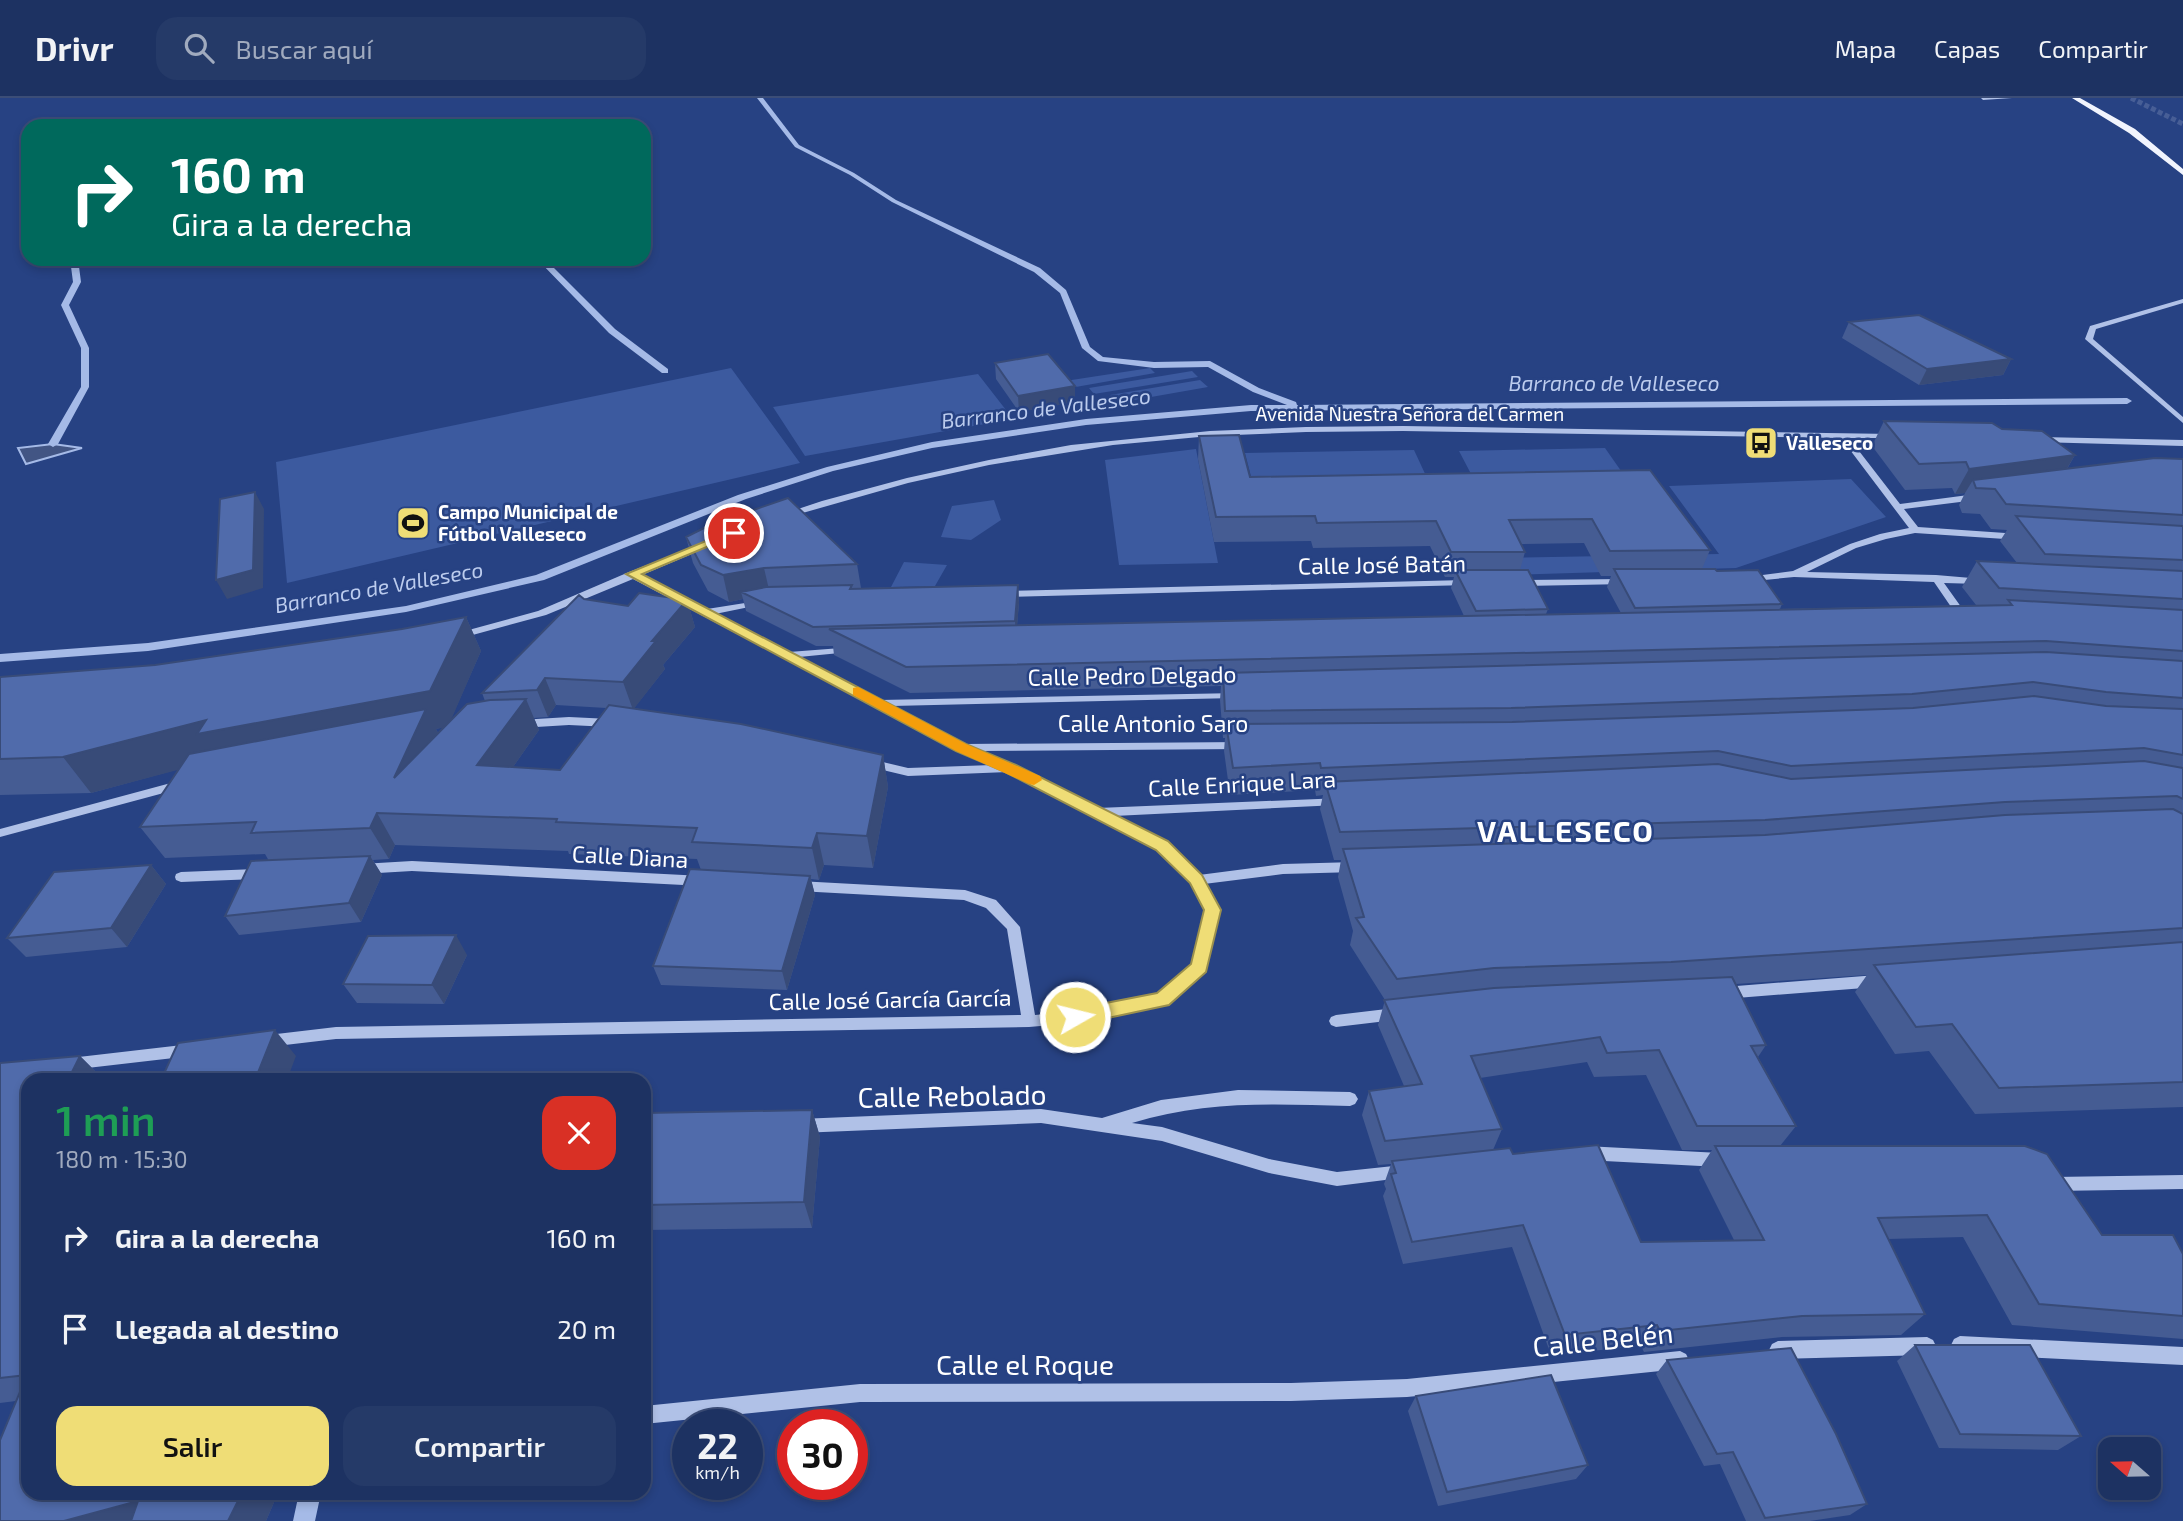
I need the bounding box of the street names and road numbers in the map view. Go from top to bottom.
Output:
street label: Avenida Nuestra Señora del Carmen [1256,402,1564,425]
street label: Calle José Batán [1298,549,1466,579]
street label: Calle Pedro Delgado [1027,659,1237,691]
street label: Calle Antonio Saro [1058,709,1248,737]
street label: Calle Enrique Lara [1147,764,1337,802]
street label: Calle Diana [571,839,689,873]
street label: Calle José García García [768,983,1012,1015]
street label: Calle Rebolado [857,1076,1047,1114]
street label: Calle Belén [1531,1315,1675,1363]
street label: Calle el Roque [936,1347,1114,1381]

